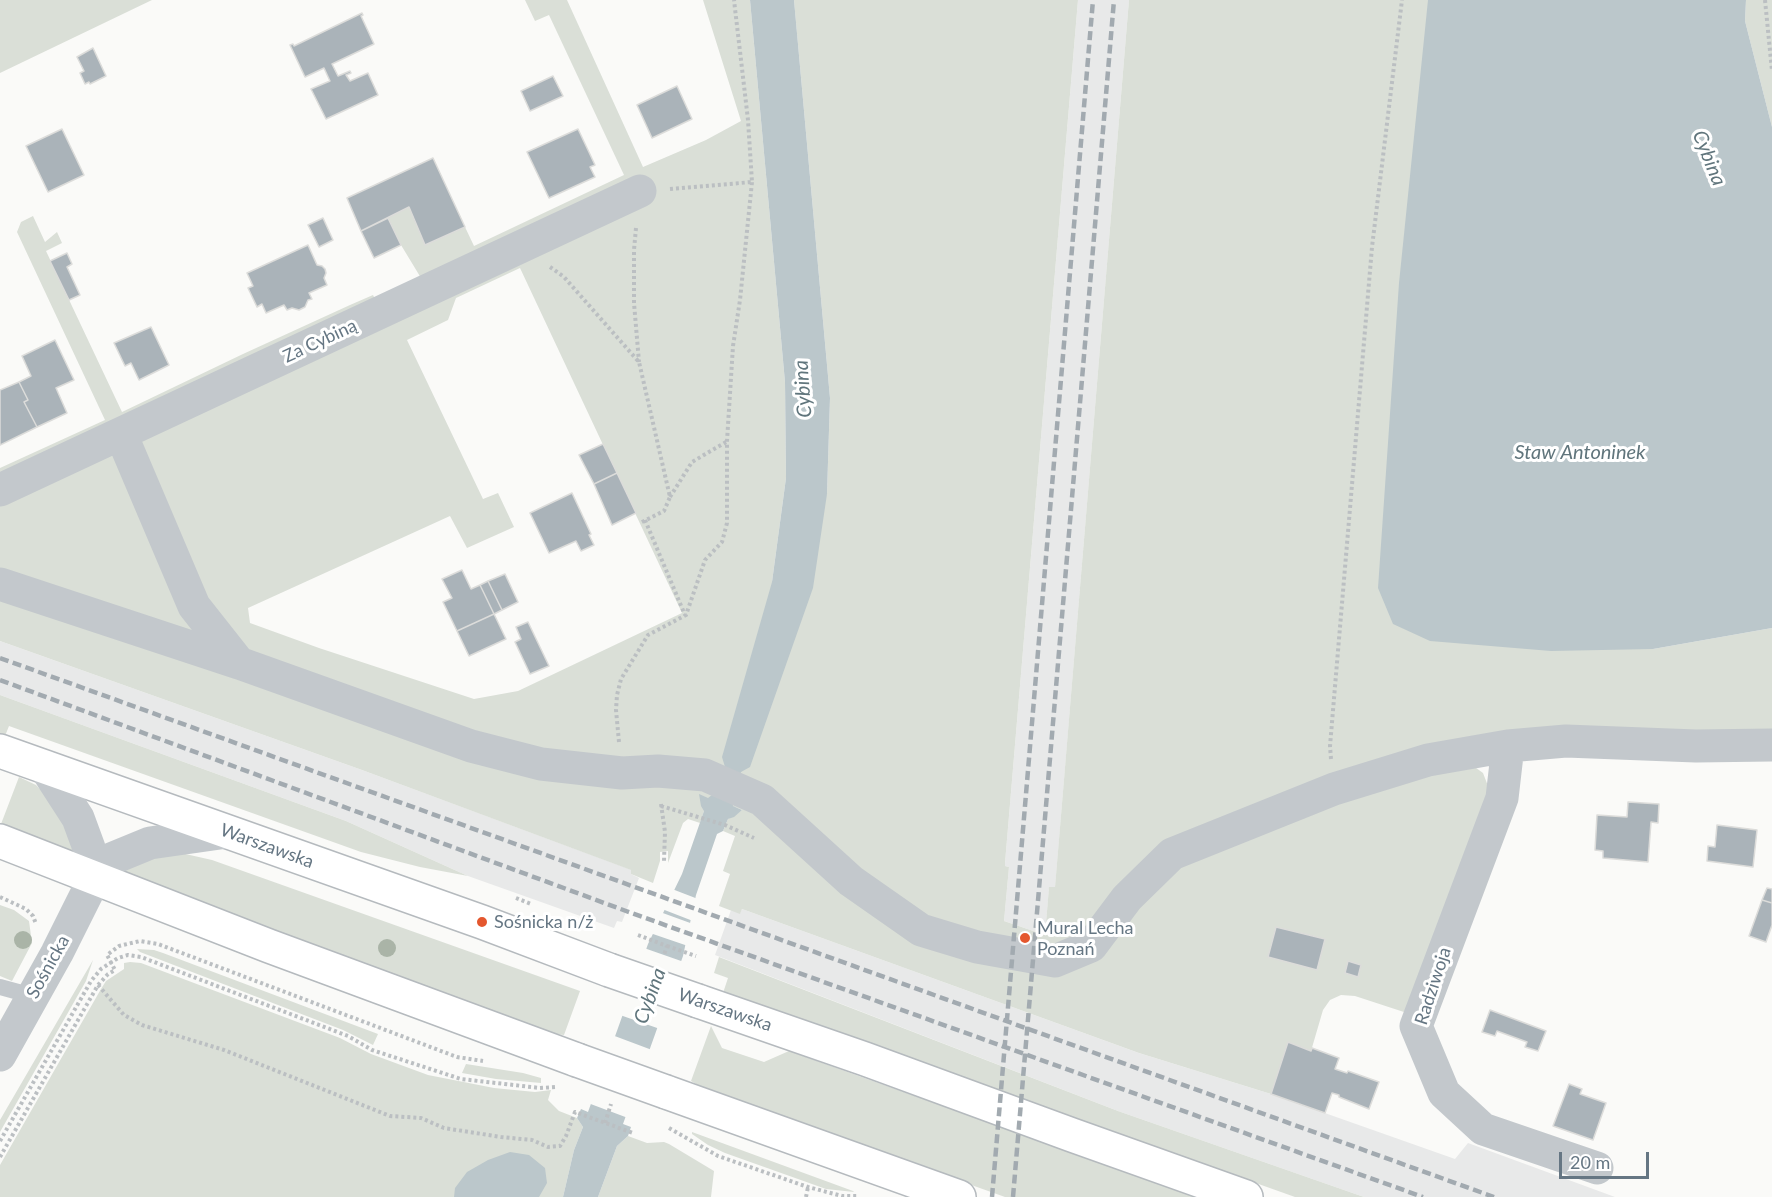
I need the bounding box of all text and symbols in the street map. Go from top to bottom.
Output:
water label: Cybina [1687,127,1731,189]
street label: Za Cybiną [280,315,360,367]
water label: Cybina [789,359,817,419]
water label: Staw Antoninek [1514,441,1646,465]
street label: Warszawska [217,819,317,873]
place label: Sośnicka n/ż [494,911,593,933]
marker: Sośnicka n/ż [475,915,489,929]
place label: Mural Lecha Poznań [1037,917,1133,960]
marker: Mural Lecha Poznań [1018,931,1032,945]
street label: Sośnicka [22,932,74,1002]
street label: Radziwoja [1410,945,1456,1027]
water label: Cybina [629,965,671,1027]
street label: Warszawska [675,984,775,1036]
scale bar [1562,1140,1652,1178]
text: 20 m [1570,1151,1610,1173]

